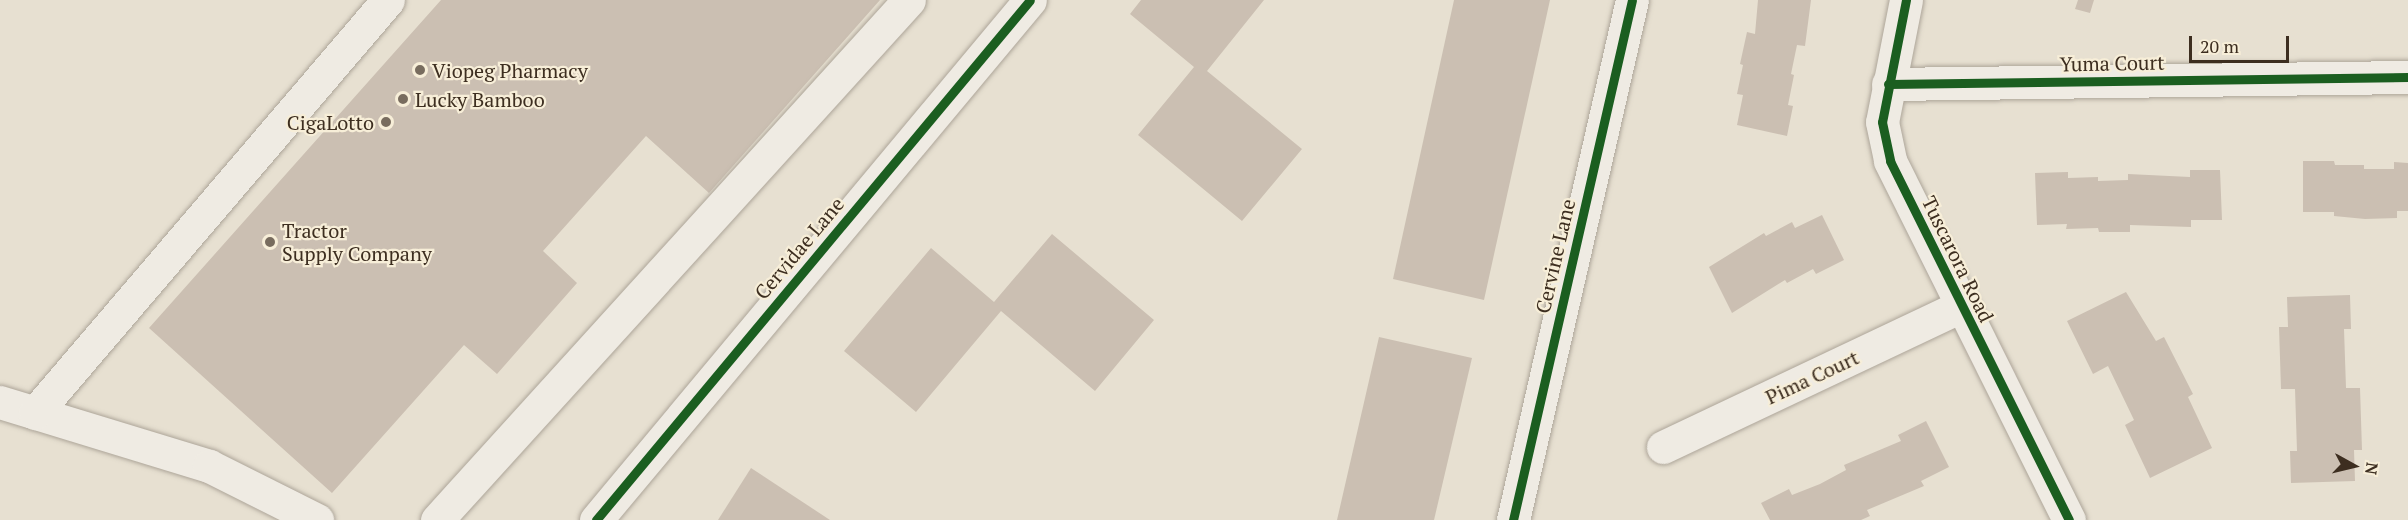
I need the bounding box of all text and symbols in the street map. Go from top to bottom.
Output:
scale bar [2192,24,2292,62]
text: 20 m [2200,34,2239,58]
street label: Yuma Court [2059,50,2165,76]
place label: Viopeg Pharmacy [432,58,588,82]
marker: Viopeg Pharmacy [413,63,427,77]
place label: Lucky Bamboo [415,87,545,111]
marker: Lucky Bamboo [396,92,410,106]
place label: CigaLotto [287,110,374,134]
marker: CigaLotto [379,115,393,129]
street label: Cervidae Lane [749,192,849,304]
street label: Tuscarora Road [1917,192,1999,326]
street label: Cervine Lane [1530,197,1580,315]
place label: Tractor Supply Company [282,219,432,266]
marker: Tractor Supply Company [263,235,277,249]
street label: Pima Court [1762,345,1862,409]
north arrow [2324,436,2384,496]
text: N [2360,461,2384,476]

